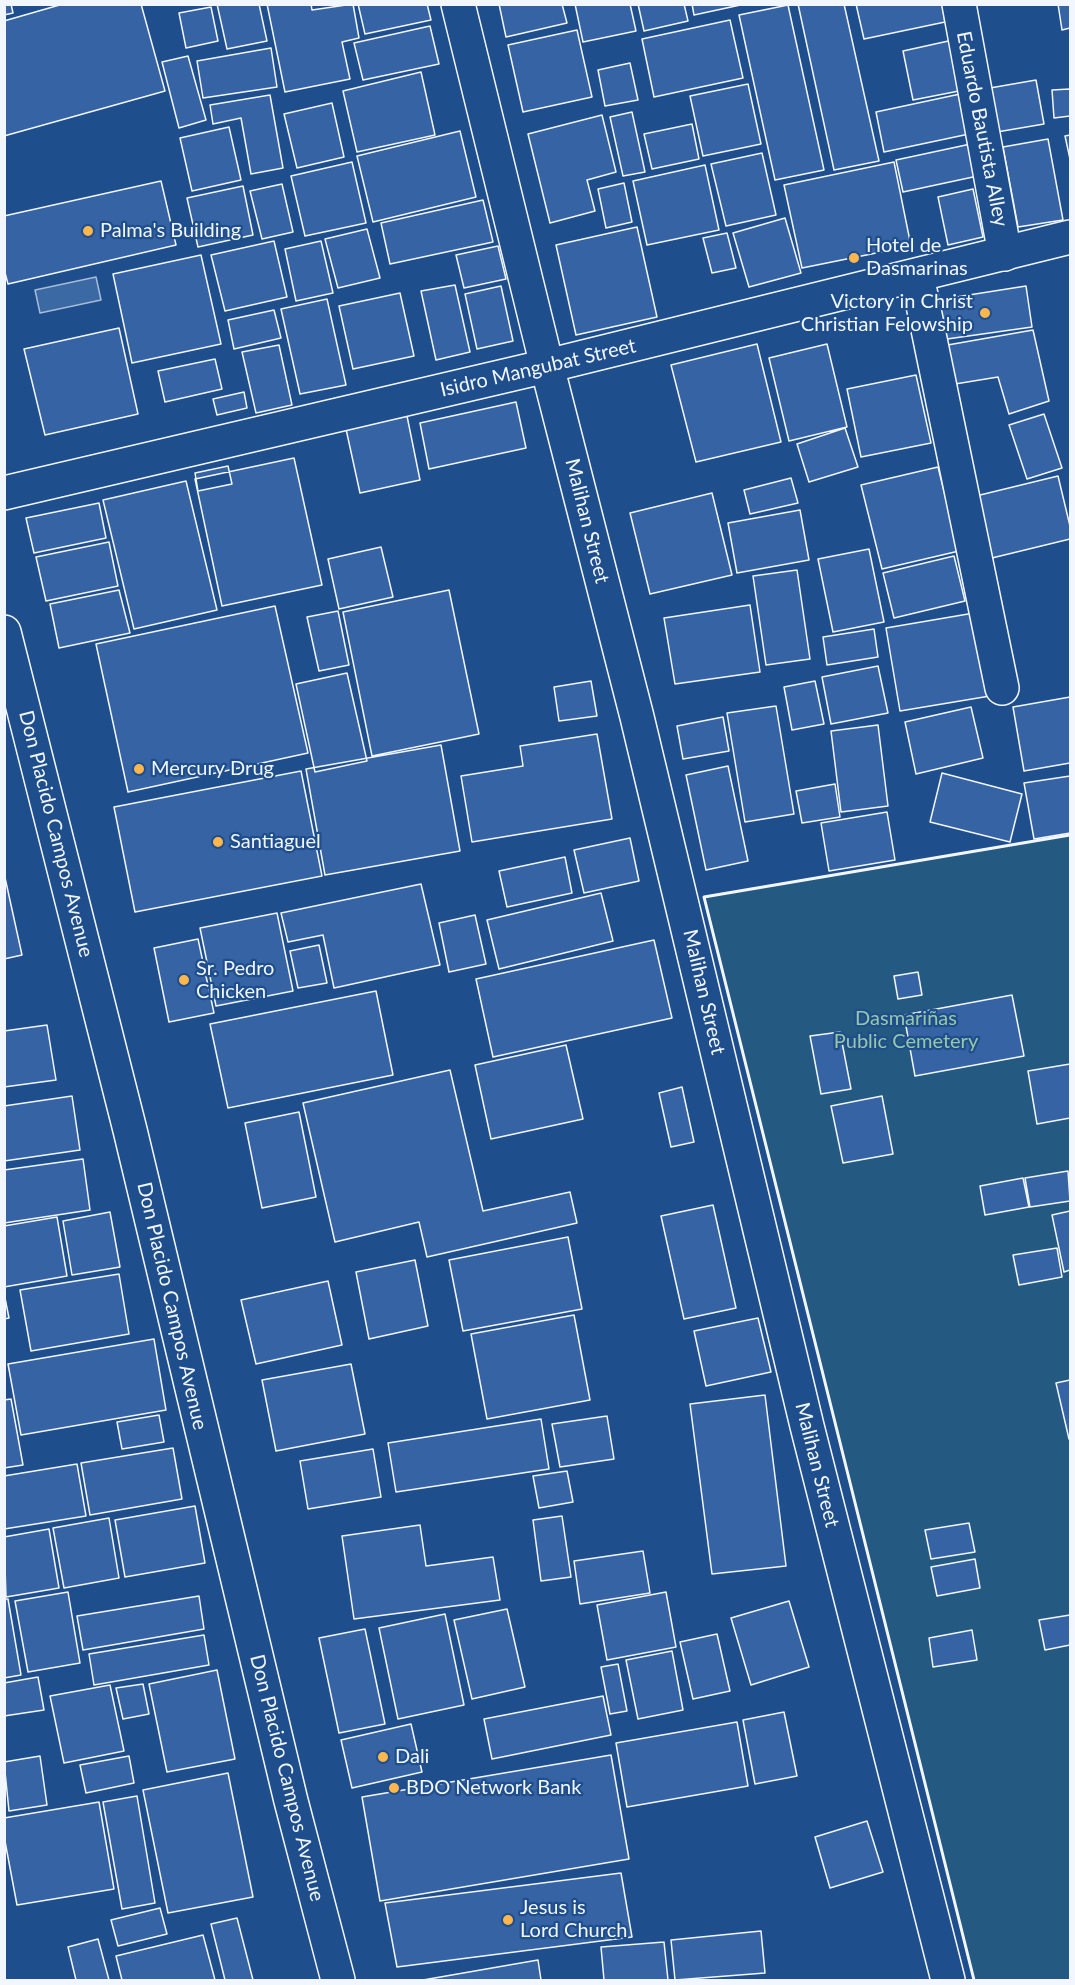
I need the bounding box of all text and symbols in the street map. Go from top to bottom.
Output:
street label: Eduardo Bautista Alley [951,29,1013,229]
place label: Palma's Building [100,219,241,243]
marker: Palma's Building [81,224,95,238]
place label: Hotel de Dasmarinas [866,234,968,281]
marker: Hotel de Dasmarinas [847,251,861,265]
place label: Victory in Christ Christian Felowship [801,290,973,337]
marker: Victory in Christ Christian Felowship [978,306,992,320]
street label: Isidro Mangubat Street [438,334,638,402]
street label: Malihan Street [560,456,614,586]
street label: Don Placido Campos Avenue [14,708,98,960]
place label: Mercury Drug [151,757,274,781]
marker: Mercury Drug [132,762,146,776]
place label: Santiaguel [230,830,321,854]
marker: Santiaguel [211,835,225,849]
street label: Malihan Street [678,927,730,1057]
place label: Sr. Pedro Chicken [196,957,274,1004]
marker: Sr. Pedro Chicken [177,973,191,987]
park label: Dasmariñas Public Cemetery [834,1007,978,1054]
street label: Don Placido Campos Avenue [132,1180,212,1432]
street label: Malihan Street [790,1400,844,1530]
street label: Don Placido Campos Avenue [245,1652,329,1904]
place label: Dali [395,1745,429,1769]
marker: Dali [376,1750,390,1764]
place label: BDO Network Bank [406,1776,581,1800]
marker: BDO Network Bank [387,1781,401,1795]
place label: Jesus is Lord Church [520,1896,627,1943]
marker: Jesus is Lord Church [501,1913,515,1927]

